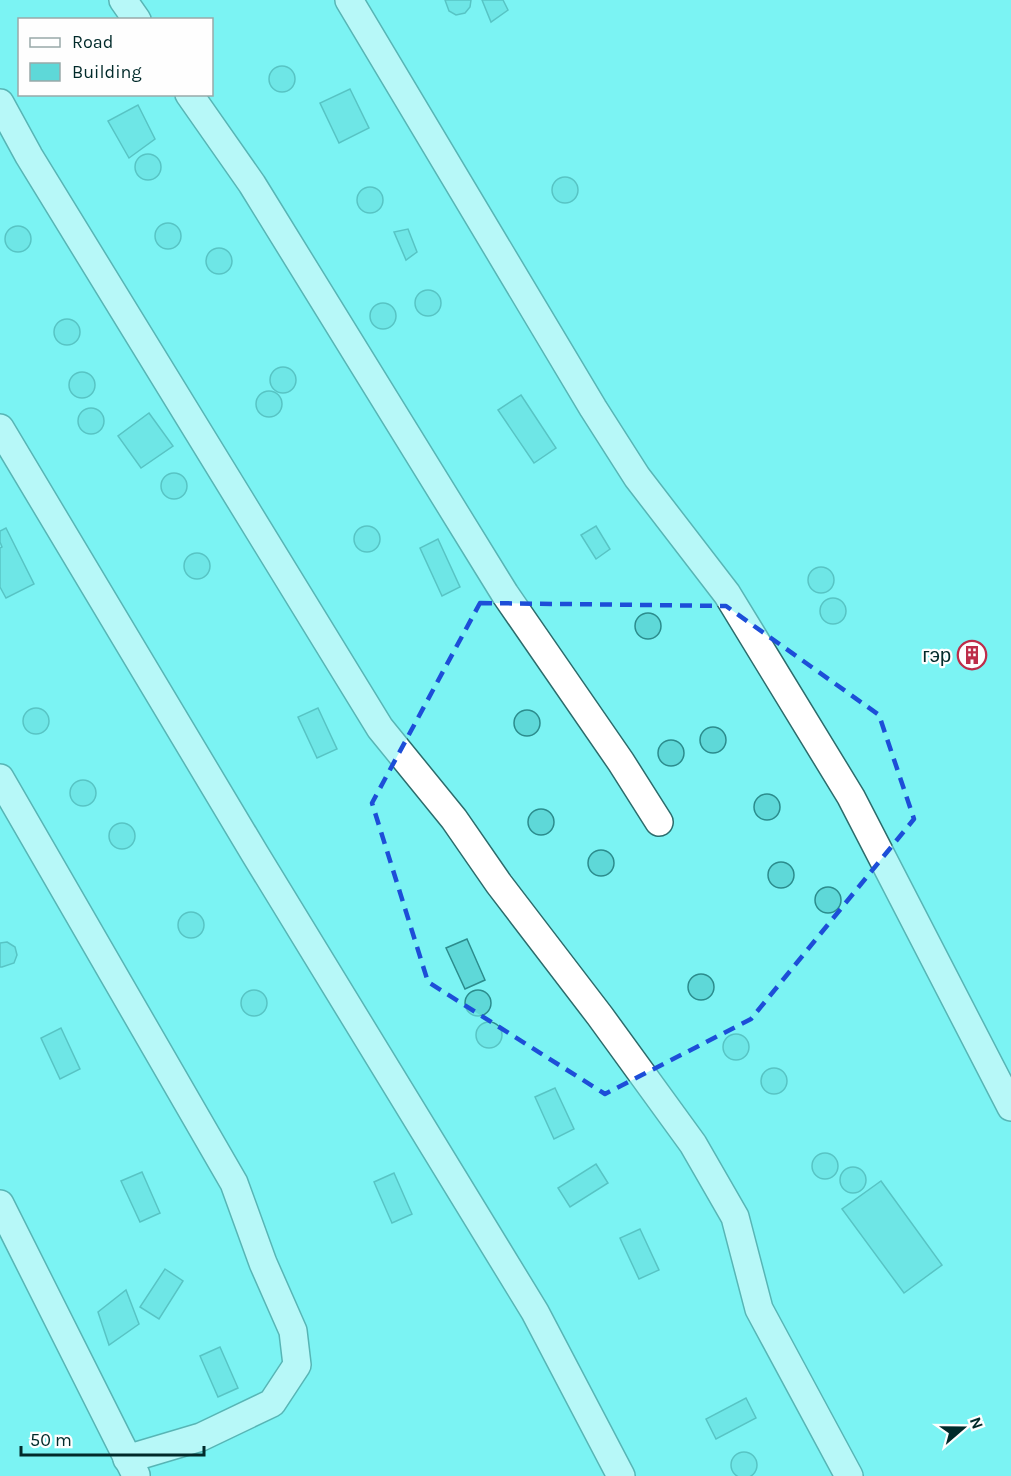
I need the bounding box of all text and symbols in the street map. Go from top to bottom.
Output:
legend [18,18,213,96]
text: Road [72,31,113,53]
text: Building [72,61,142,83]
building icon: гэр [956,639,988,671]
place label: гэр [922,644,951,667]
north arrow [933,1398,993,1458]
text: N [966,1414,988,1432]
scale bar [21,1419,204,1457]
text: 50 m [30,1429,72,1451]

